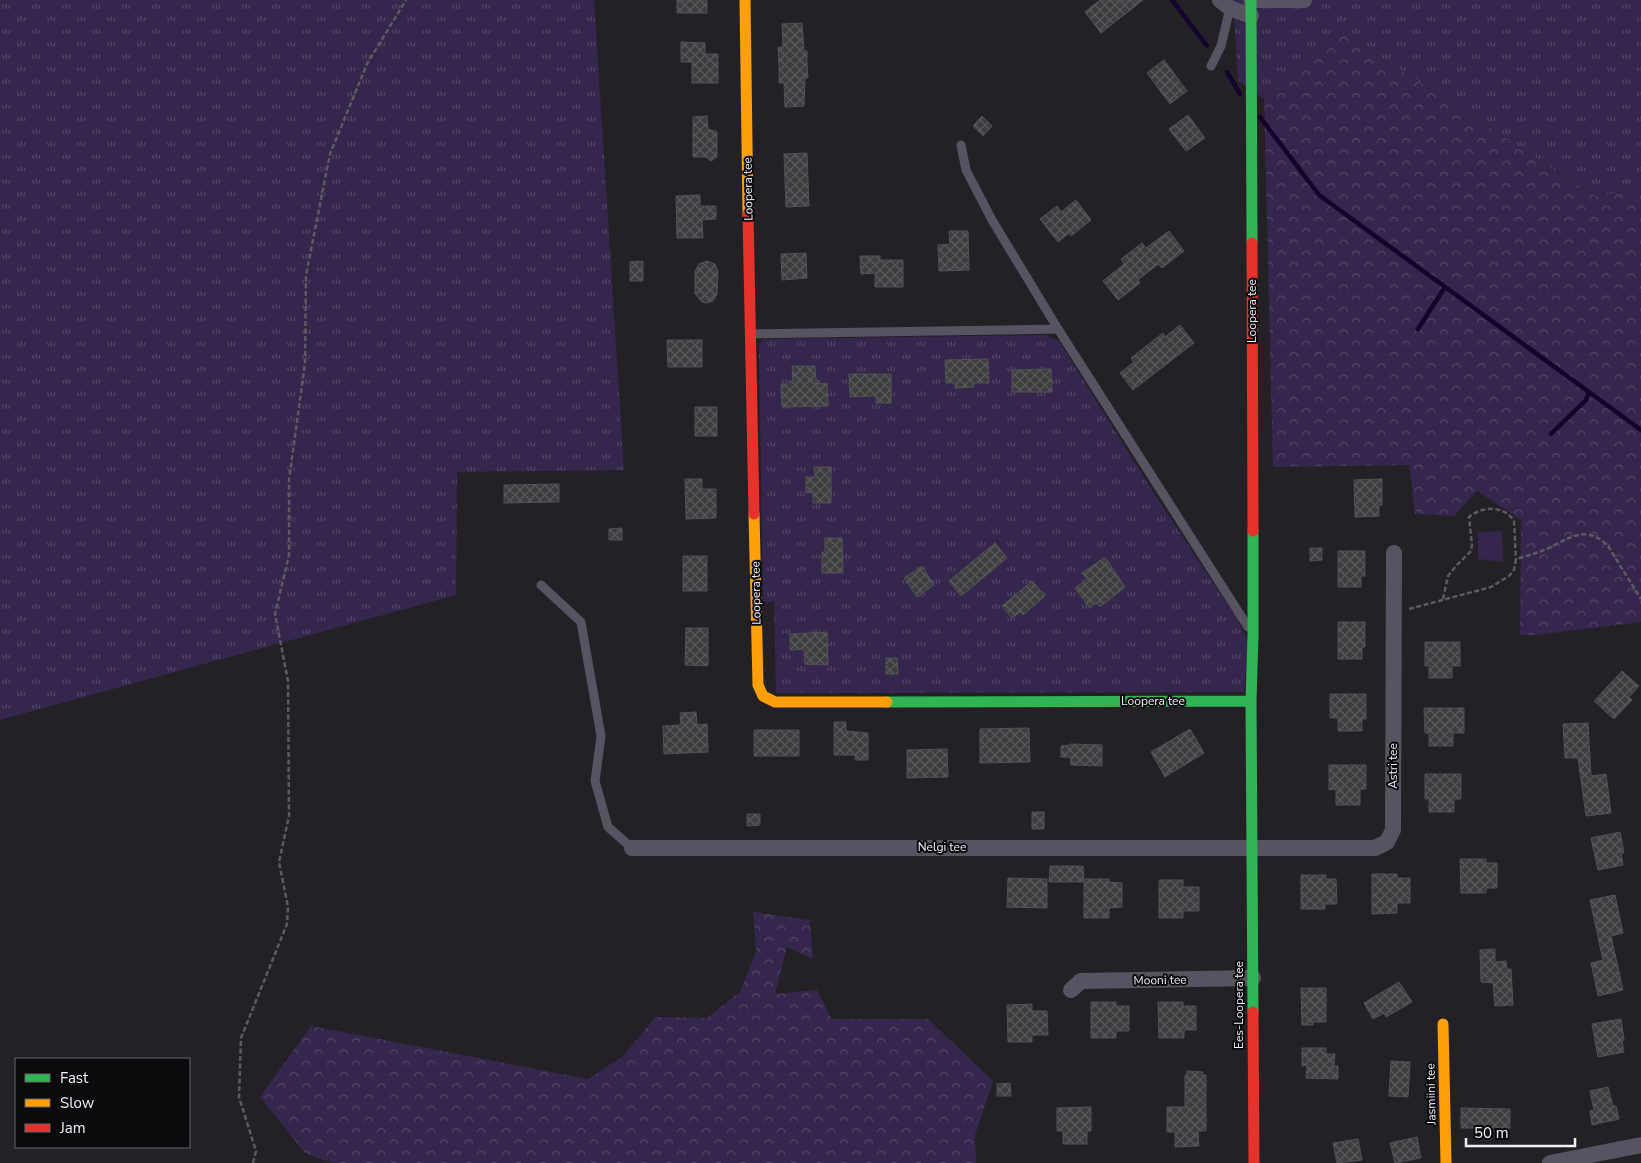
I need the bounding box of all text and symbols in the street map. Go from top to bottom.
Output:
street label: Loopera tee [739,157,757,221]
street label: Loopera tee [1244,279,1260,343]
street label: Loopera tee [747,561,765,625]
street label: Loopera tee [1121,693,1185,709]
street label: Astri tee [1385,743,1401,789]
street label: Nelgi tee [918,839,966,855]
street label: Ees-Loopera tee [1231,961,1247,1049]
street label: Mooni tee [1133,972,1187,988]
legend [15,1058,190,1148]
street label: Jasmiini tee [1422,1063,1440,1126]
text: Fast [60,1068,89,1088]
text: Slow [60,1093,95,1113]
scale bar [1466,1116,1575,1148]
text: Jam [59,1118,86,1138]
text: 50 m [1474,1123,1509,1143]

